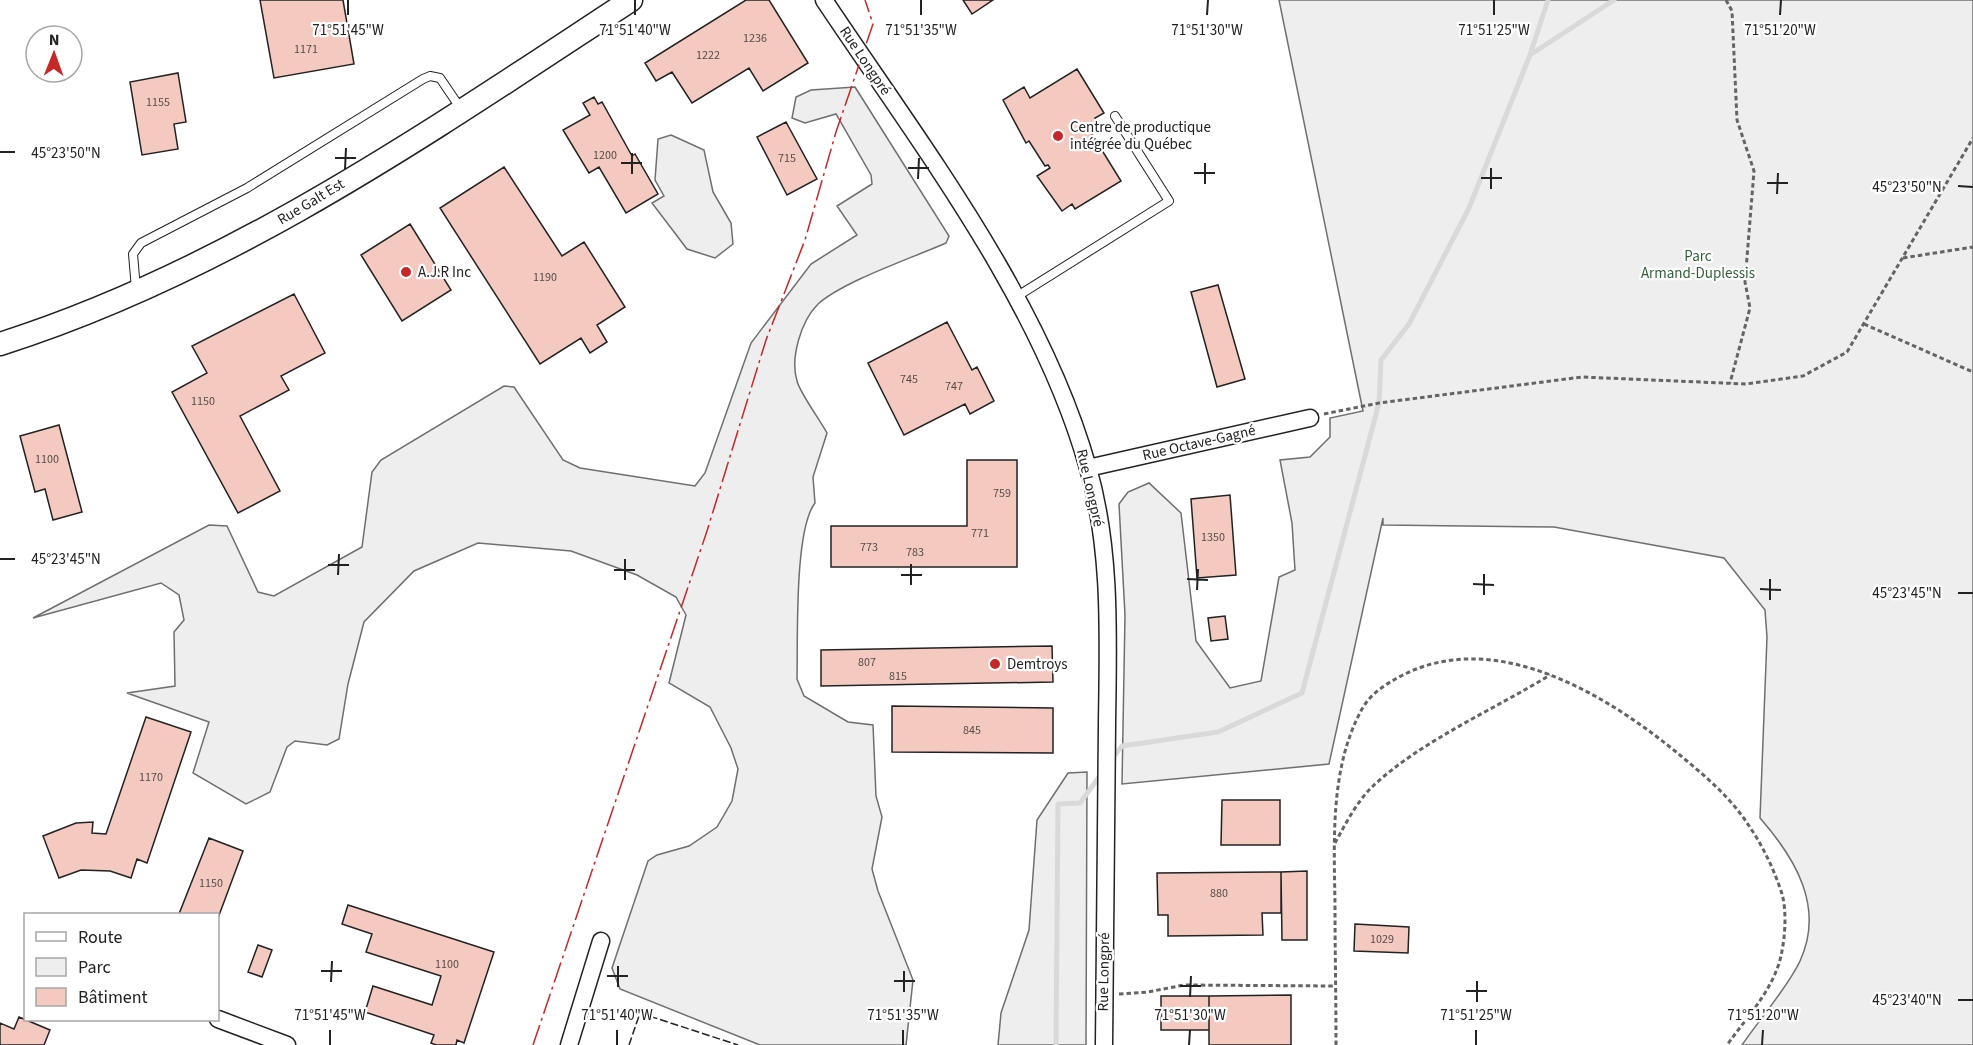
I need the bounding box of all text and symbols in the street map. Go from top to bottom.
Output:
text: 71°51'45"W [312,20,384,41]
text: 71°51'40"W [599,20,671,41]
text: 71°51'35"W [885,20,957,41]
text: 71°51'30"W [1171,20,1243,41]
text: 71°51'25"W [1458,20,1530,41]
text: 71°51'20"W [1744,20,1816,41]
street label: Rue Longpré [834,22,896,100]
north arrow [24,24,84,84]
text: N [49,29,60,51]
house number: 1236 [743,30,767,47]
house number: 1171 [294,41,318,58]
house number: 1222 [696,47,720,64]
house number: 1155 [146,94,170,111]
place label: Centre de productique intégrée du Québec [1070,117,1211,155]
marker: Centre de productique intégrée du Québec [1051,129,1065,143]
text: 45°23'50"N [31,143,101,164]
house number: 1200 [593,147,617,164]
house number: 715 [778,150,796,167]
street label: Rue Galt Est [274,174,348,230]
text: 45°23'50"N [1872,177,1942,198]
park label: Parc Armand-Duplessis [1641,246,1755,284]
place label: A.J.R Inc [418,262,471,283]
marker: A.J.R Inc [399,265,413,279]
house number: 1190 [533,269,557,286]
house number: 745 [900,371,918,388]
house number: 747 [945,378,963,395]
house number: 1150 [191,393,215,410]
street label: Rue Octave-Gagné [1140,420,1258,466]
street label: Rue Longpré [1071,447,1109,529]
house number: 1100 [35,451,59,468]
house number: 759 [993,485,1011,502]
house number: 771 [971,525,989,542]
house number: 1350 [1201,529,1225,546]
house number: 773 [860,539,878,556]
house number: 783 [906,544,924,561]
text: 45°23'45"N [31,549,101,570]
text: 45°23'45"N [1872,583,1942,604]
house number: 807 [858,654,876,671]
place label: Demtroys [1007,654,1068,675]
marker: Demtroys [988,657,1002,671]
house number: 815 [889,668,907,685]
house number: 845 [963,722,981,739]
house number: 1170 [139,769,163,786]
house number: 1150 [199,875,223,892]
house number: 880 [1210,885,1228,902]
legend [24,913,219,1021]
text: Route [78,925,122,950]
house number: 1029 [1370,931,1394,948]
street label: Rue Longpré [1093,932,1115,1012]
text: Parc [78,955,111,980]
house number: 1100 [435,956,459,973]
text: Bâtiment [78,985,148,1010]
text: 45°23'40"N [1872,990,1942,1011]
text: 71°51'45"W [294,1005,366,1026]
text: 71°51'40"W [581,1005,653,1026]
text: 71°51'35"W [867,1005,939,1026]
text: 71°51'30"W [1154,1005,1226,1026]
text: 71°51'25"W [1440,1005,1512,1026]
text: 71°51'20"W [1727,1005,1799,1026]

